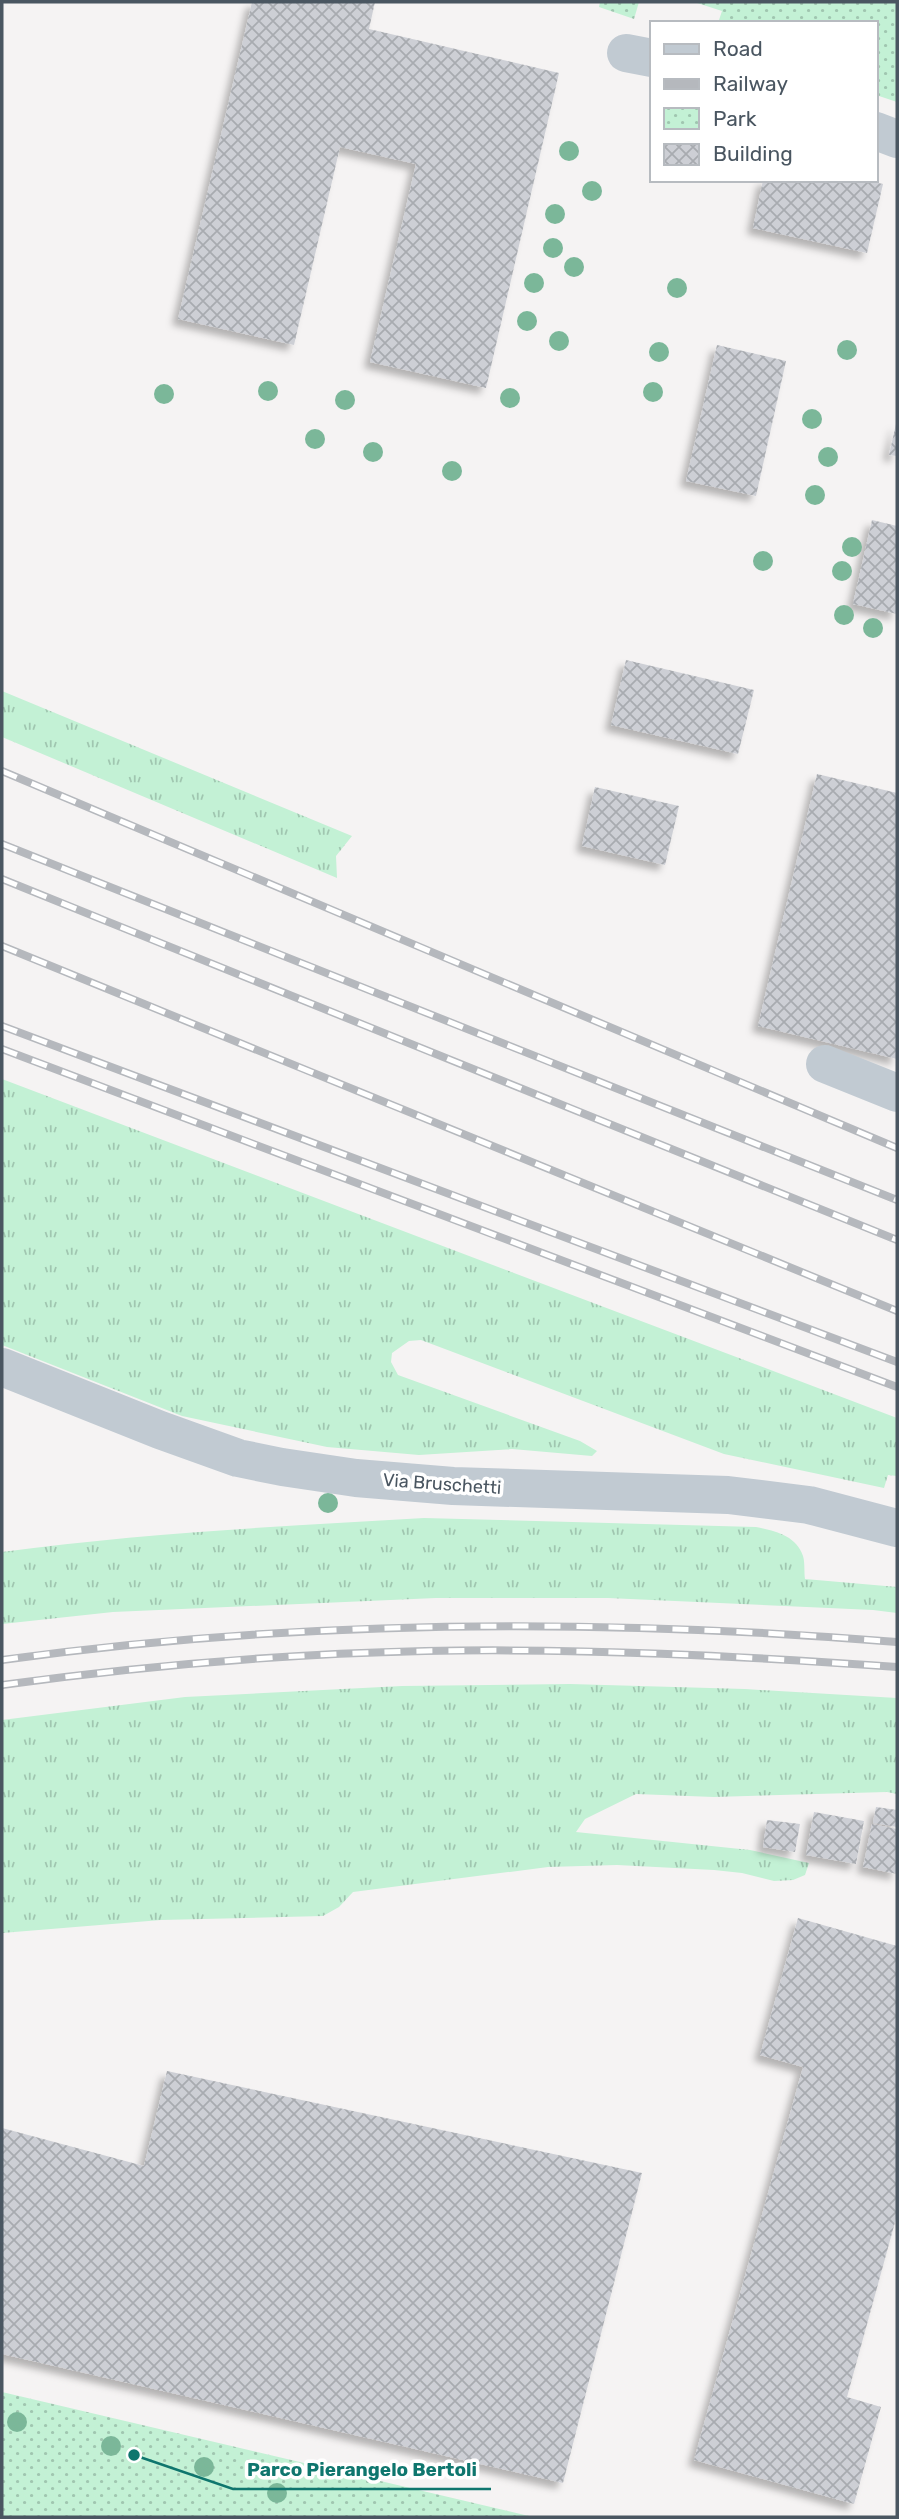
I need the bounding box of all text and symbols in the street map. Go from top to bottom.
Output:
legend [650,21,878,182]
text: Road [713,36,763,61]
text: Railway [713,71,788,96]
text: Park [713,106,757,131]
text: Building [713,141,793,166]
street label: Via Bruschetti [382,1469,502,1499]
callout: Parco Pierangelo Bertoli [233,2449,491,2489]
text: Parco Pierangelo Bertoli [247,2458,477,2481]

